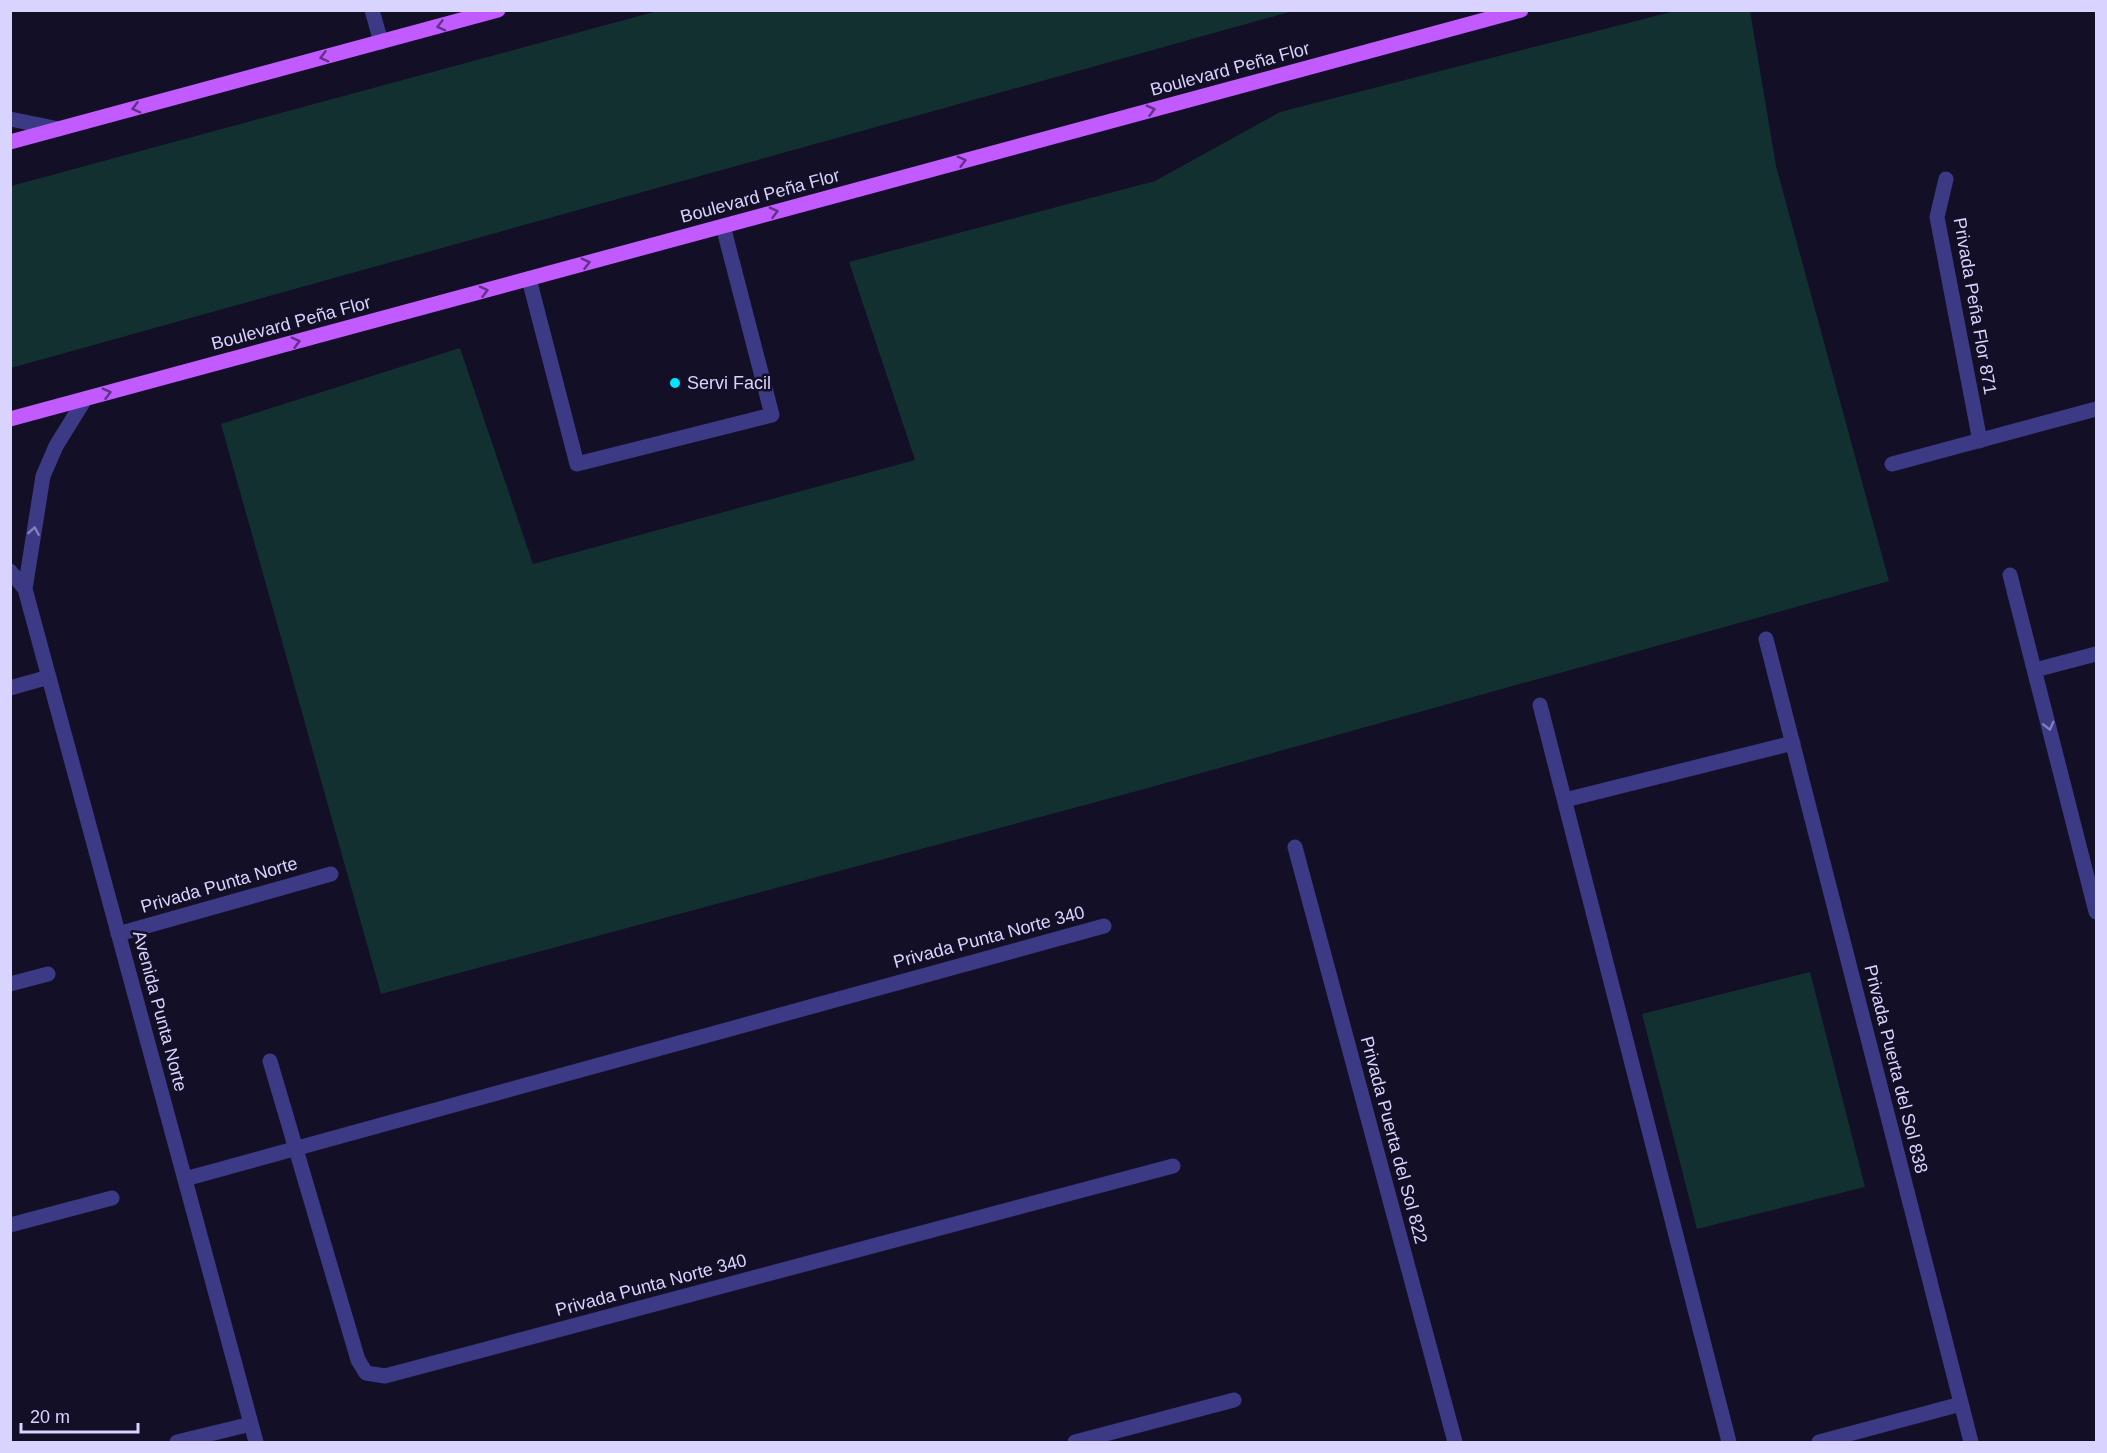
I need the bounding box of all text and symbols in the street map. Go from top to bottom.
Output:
one-way arrow [437,19,447,31]
street label: Boulevard Peña Flor [1148,38,1312,100]
one-way arrow [319,50,329,63]
one-way arrow [131,101,142,113]
one-way arrow [1145,105,1155,118]
one-way arrow [957,156,967,169]
street label: Boulevard Peña Flor [678,165,842,227]
one-way arrow [768,207,779,219]
street label: Privada Peña Flor 871 [1950,216,2000,396]
one-way arrow [580,258,591,270]
one-way arrow [478,286,489,298]
street label: Boulevard Peña Flor [209,292,373,354]
one-way arrow [291,336,301,349]
place label: Servi Facil [687,373,771,393]
marker: Servi Facil [668,376,682,390]
one-way arrow [102,387,112,400]
one-way arrow [27,527,40,537]
one-way arrow [2042,721,2054,731]
street label: Privada Punta Norte [138,853,300,917]
street label: Privada Punta Norte 340 [891,902,1087,972]
street label: Avenida Punta Norte [129,928,191,1094]
street label: Privada Puerta del Sol 838 [1860,963,1932,1175]
street label: Privada Puerta del Sol 822 [1357,1034,1431,1246]
street label: Privada Punta Norte 340 [553,1250,749,1320]
scale bar [21,1396,138,1434]
text: 20 m [30,1407,70,1427]

